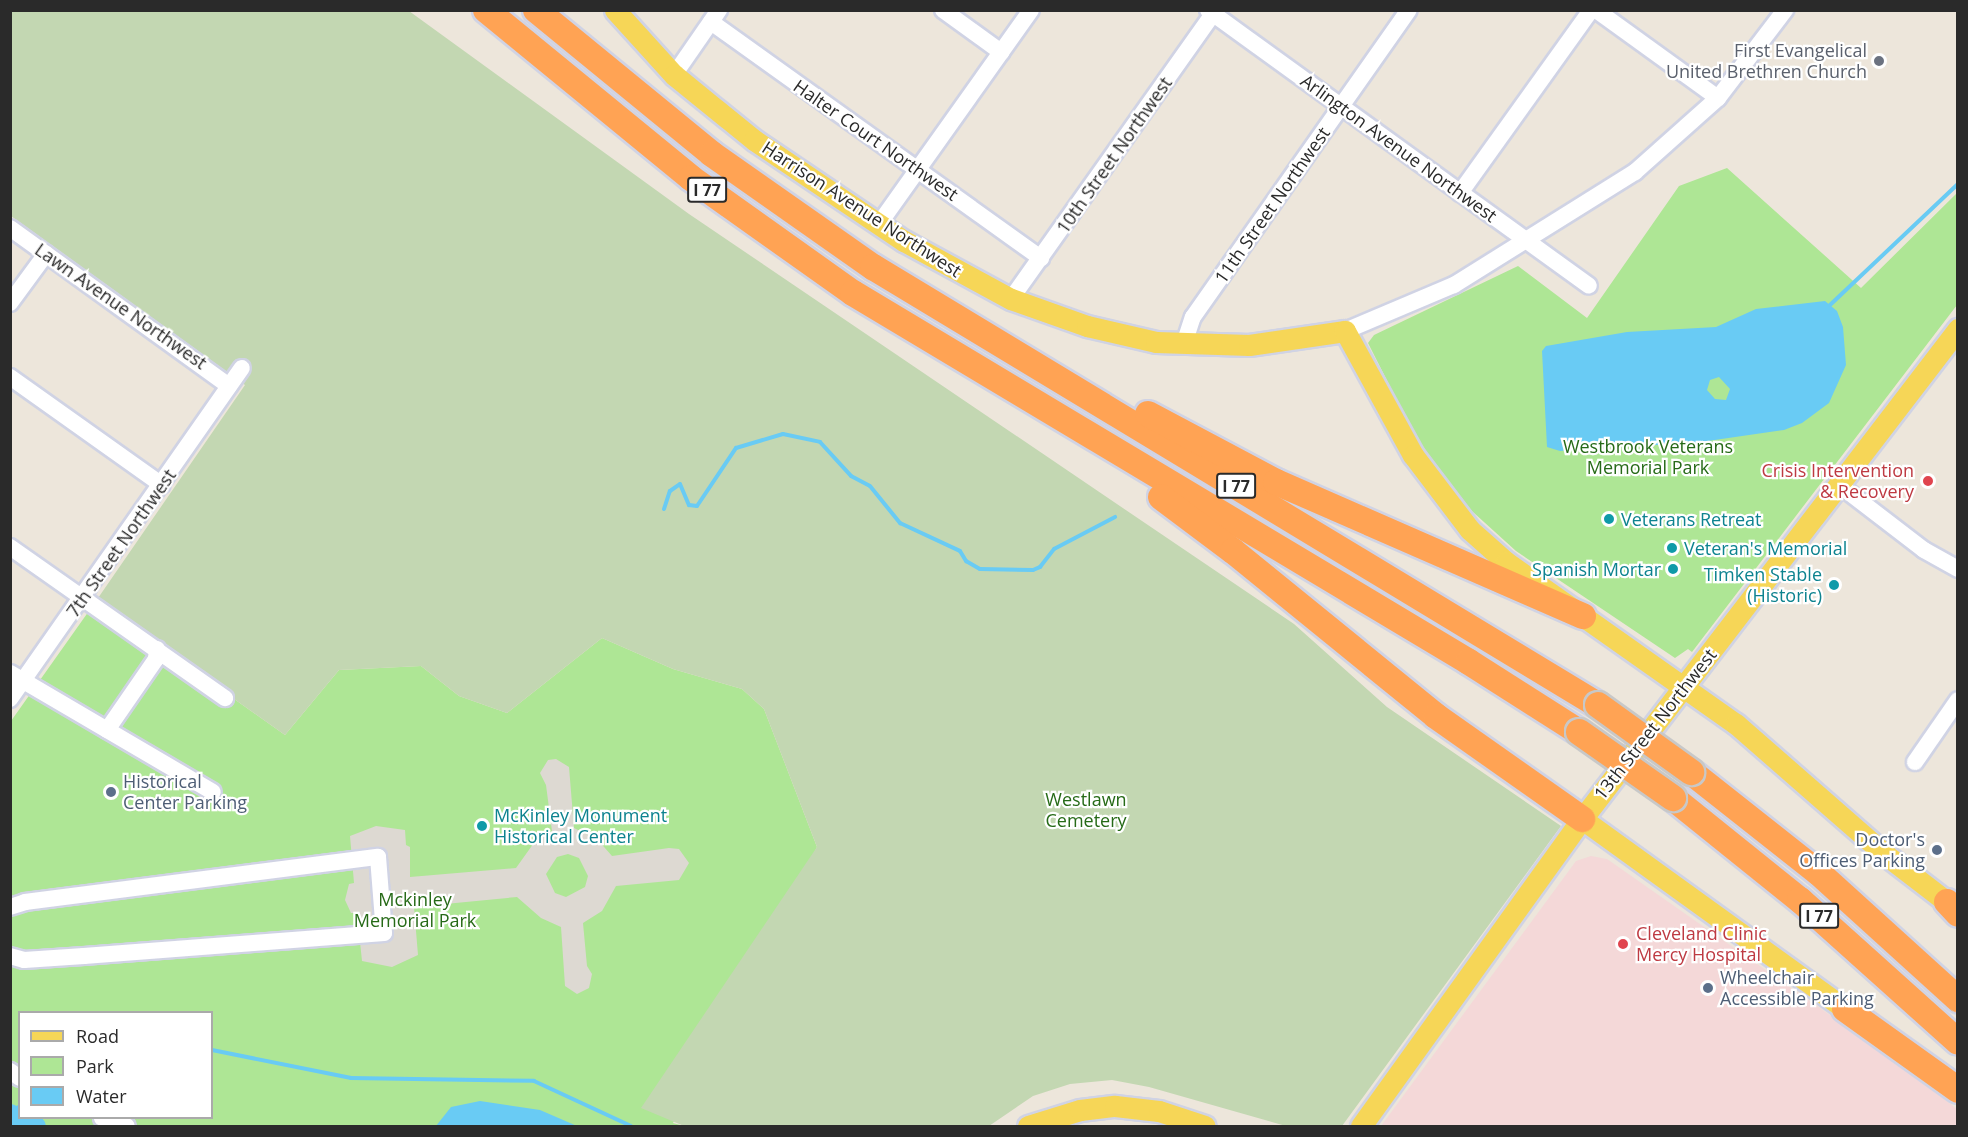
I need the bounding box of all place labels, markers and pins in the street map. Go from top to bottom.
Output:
place label: First Evangelical United Brethren Church [1666,40,1867,82]
marker: First Evangelical United Brethren Church [1872,54,1886,68]
place label: Crisis Intervention & Recovery [1761,460,1914,502]
marker: Crisis Intervention & Recovery [1919,472,1937,490]
place label: Veterans Retreat [1621,508,1762,530]
marker: Veterans Retreat [1602,512,1616,526]
place label: Veteran's Memorial [1684,537,1847,559]
marker: Veteran's Memorial [1665,541,1679,555]
place label: Spanish Mortar [1532,558,1661,580]
marker: Spanish Mortar [1666,562,1680,576]
place label: Timken Stable (Historic) [1704,564,1822,606]
marker: Timken Stable (Historic) [1827,578,1841,592]
place label: Historical Center Parking [123,771,247,814]
marker: Historical Center Parking [104,785,118,799]
place label: McKinley Monument Historical Center [494,805,667,848]
marker: McKinley Monument Historical Center [475,819,489,833]
place label: Doctor's Offices Parking [1799,829,1925,872]
marker: Doctor's Offices Parking [1930,843,1944,857]
place label: Cleveland Clinic Mercy Hospital [1636,923,1767,966]
marker: Cleveland Clinic Mercy Hospital [1614,935,1632,953]
place label: Wheelchair Accessible Parking [1720,967,1874,1010]
marker: Wheelchair Accessible Parking [1701,981,1715,995]

